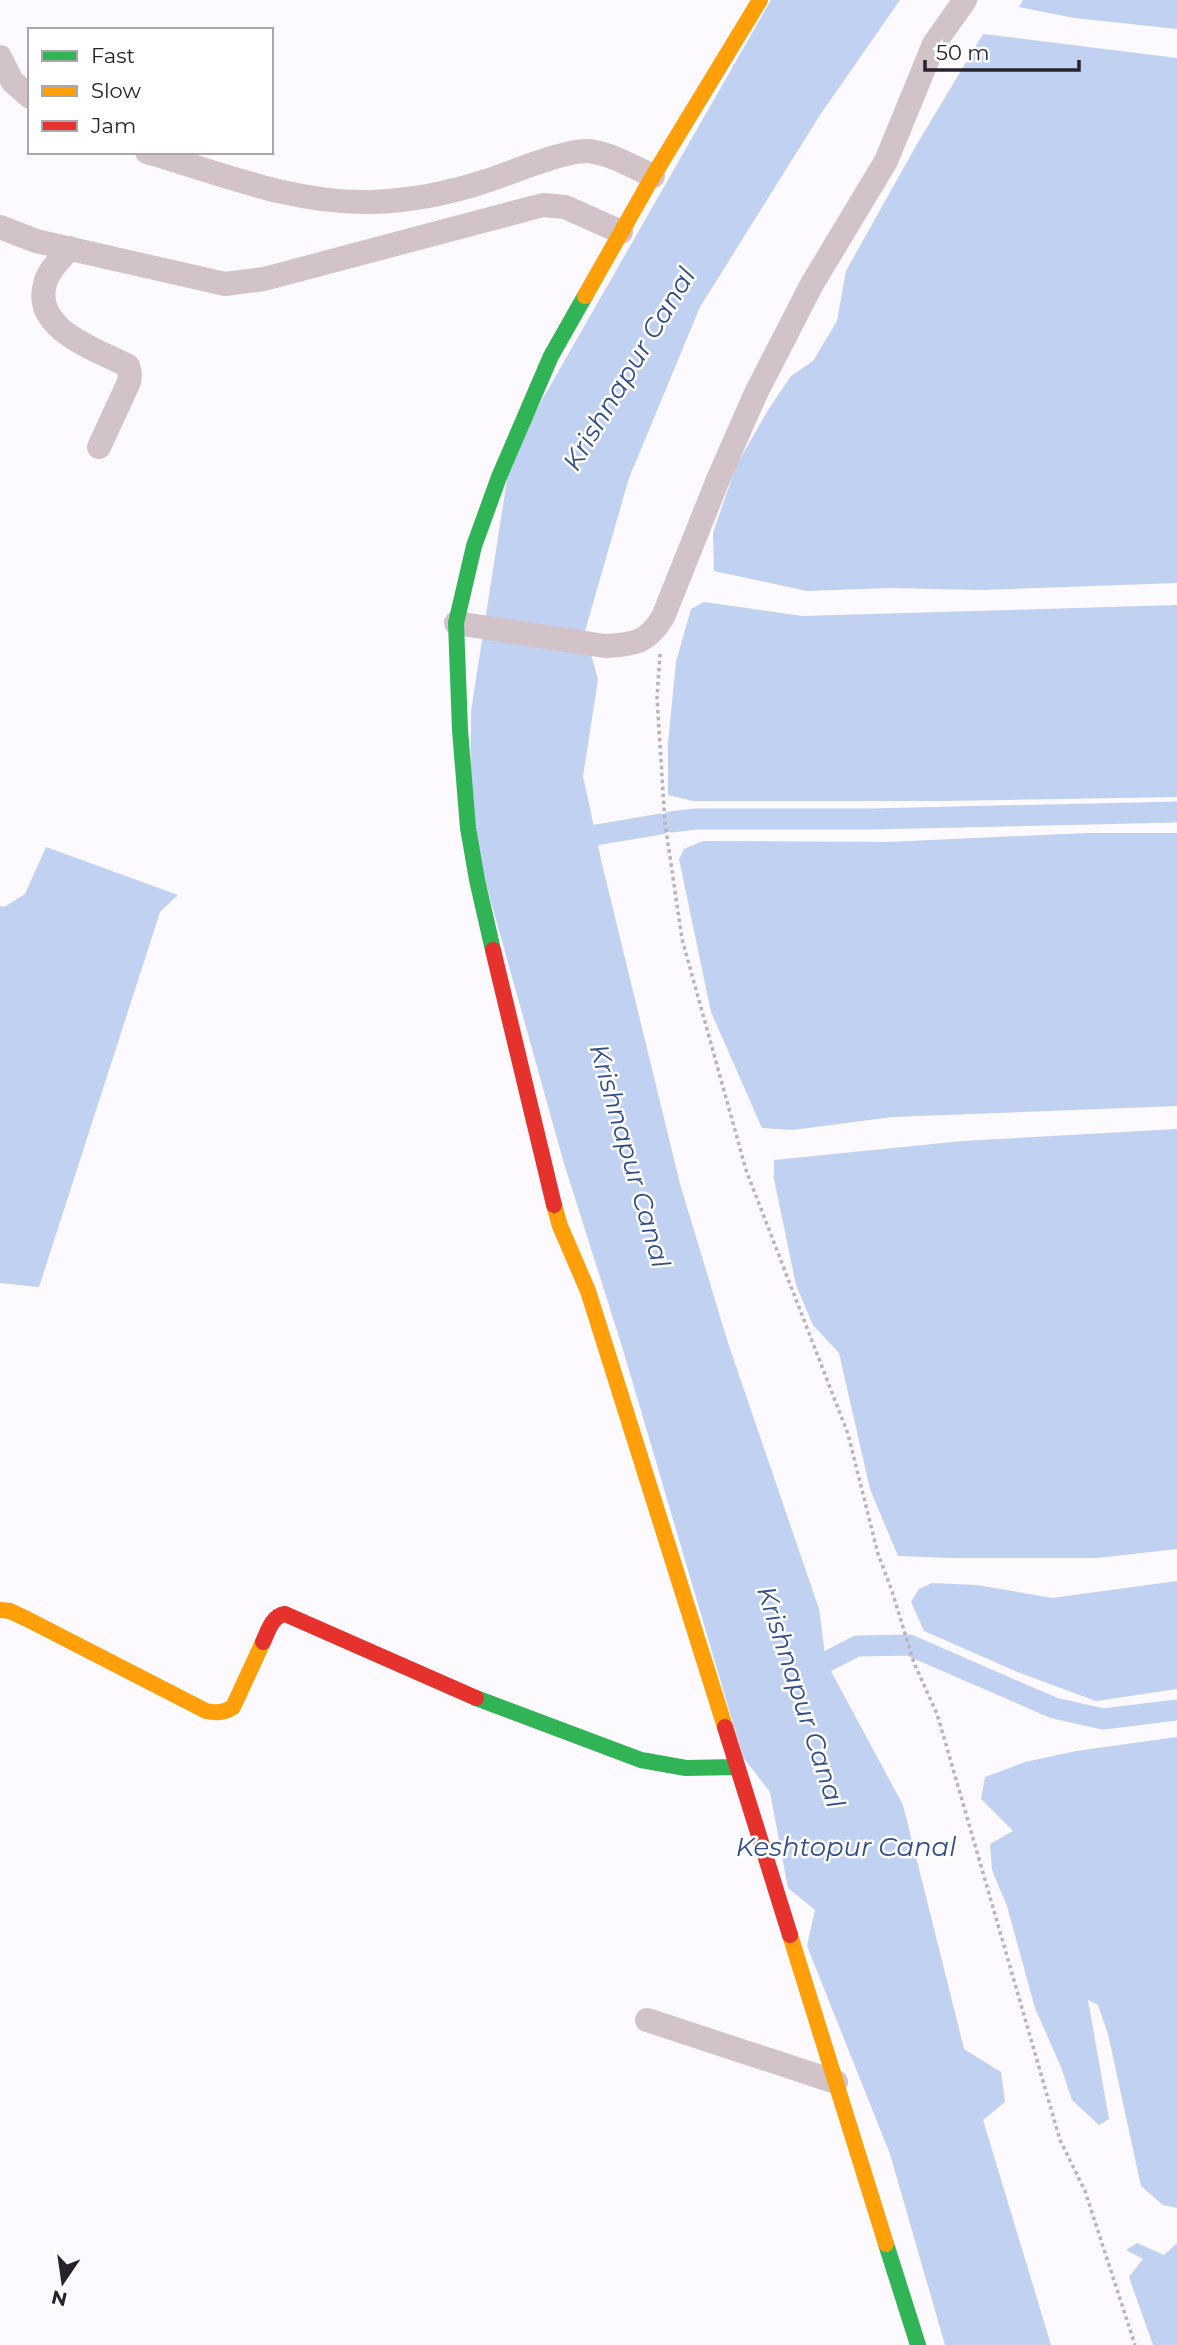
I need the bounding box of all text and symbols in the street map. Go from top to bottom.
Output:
legend [28,28,273,154]
scale bar [925,28,1079,72]
text: 50 m [936,40,990,65]
text: Fast [91,43,135,68]
text: Slow [91,78,141,103]
text: Jam [90,113,136,138]
water label: Krishnapur Canal [556,262,702,476]
water label: Krishnapur Canal [583,1040,677,1272]
water label: Krishnapur Canal [750,1582,852,1812]
water label: Keshtopur Canal [736,1831,956,1863]
north arrow [28,2247,98,2317]
text: N [49,2285,69,2311]

